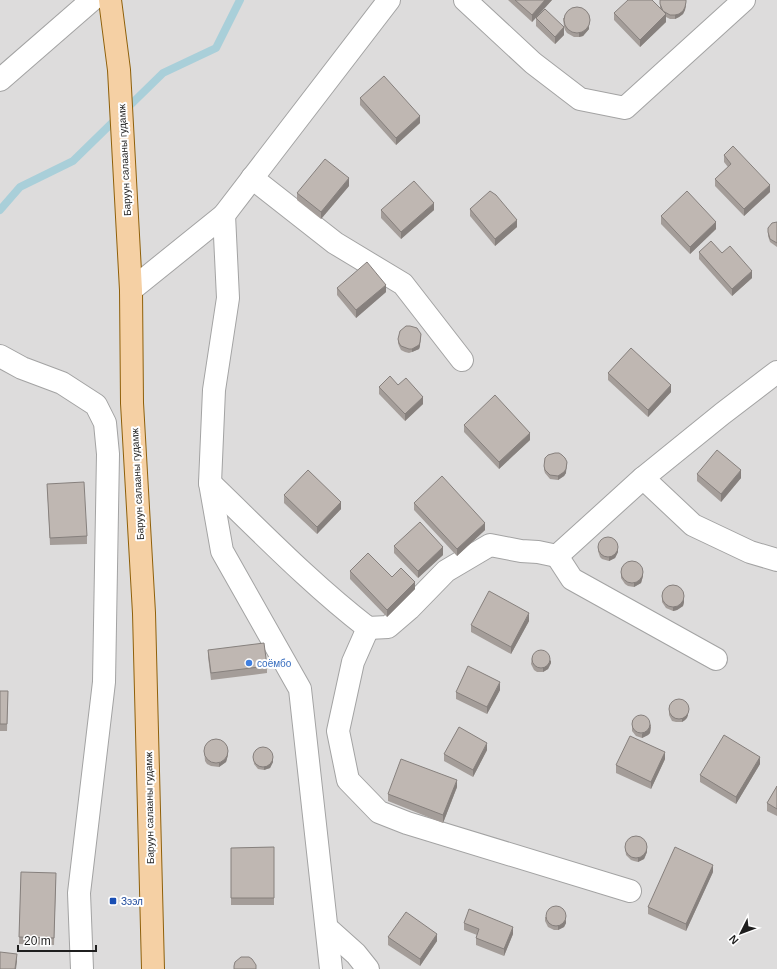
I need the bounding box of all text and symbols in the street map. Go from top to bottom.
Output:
street label: Баруун салааны гудамж [116,103,133,216]
street label: Баруун салааны гудамж [129,427,146,540]
marker: соёмбо [244,658,254,668]
place label: соёмбо [257,658,292,669]
street label: Баруун салааны гудамж [143,752,156,864]
marker: Зээл [108,896,118,906]
place label: Зээл [121,896,143,907]
north arrow [721,913,761,953]
scale bar [18,927,96,953]
text: N [726,933,741,947]
text: 20 m [24,934,51,948]

